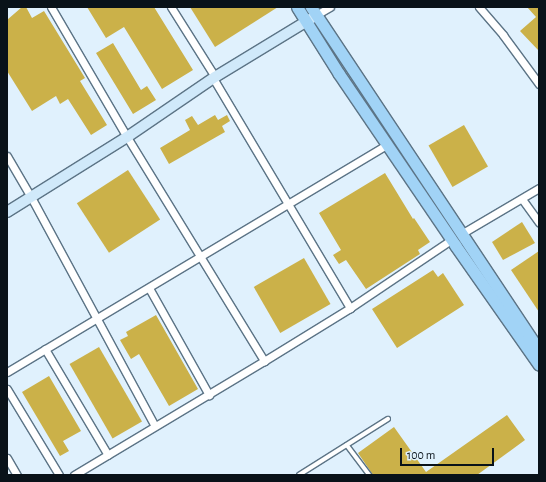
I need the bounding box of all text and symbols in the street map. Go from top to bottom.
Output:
scale bar [402,440,496,466]
text: 100 m [407,449,435,461]

